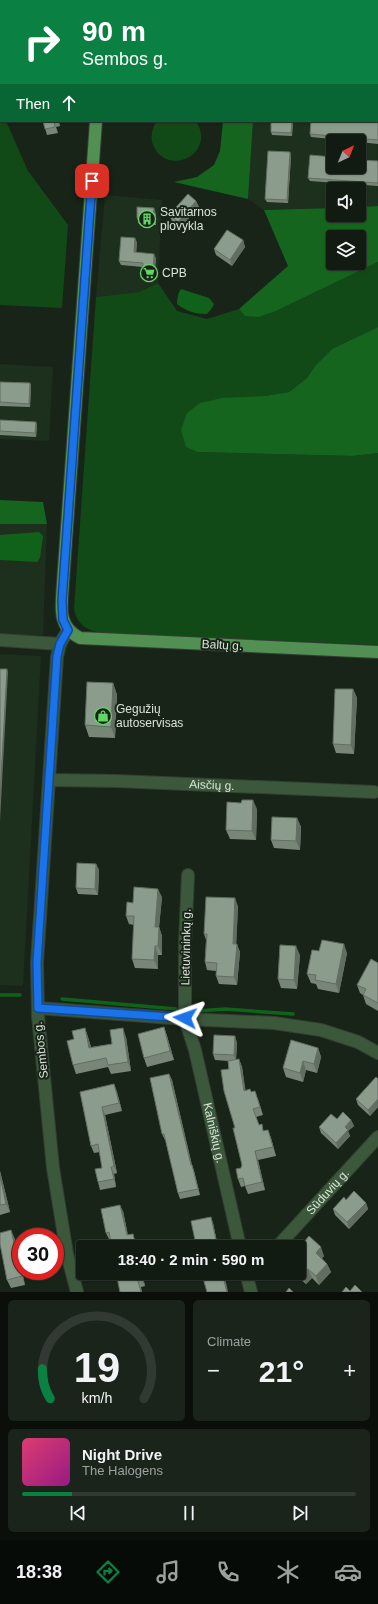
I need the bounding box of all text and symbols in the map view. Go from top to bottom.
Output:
icon: right [16,16,68,68]
text: 90 m [82,16,146,47]
text: Sembos g. [82,49,168,69]
icon: ahead [58,92,80,114]
text: Then [16,95,50,112]
north arrow [326,134,366,174]
map controls [326,134,366,270]
pin [75,164,109,198]
icon: arrive [81,170,103,192]
button: sound [326,182,366,222]
place label: Savitarnos plovykla [160,205,217,233]
building icon: Savitarnos plovykla [137,209,157,229]
button: layers [326,230,366,270]
supermarket icon: CPB [139,263,159,283]
place label: CPB [162,266,187,280]
street label: Baltų g. [201,637,243,653]
place label: Gegužių autoservisas [116,702,183,730]
shop icon: Gegužių autoservisas [93,706,113,726]
street label: Aisčių g. [189,777,235,793]
street label: Lietuvininkų g. [178,909,194,985]
position arrow [164,997,206,1039]
street label: Sembos g. [31,1021,51,1079]
street label: Kalniškių g. [200,1101,228,1164]
street label: Sūduvių g. [303,1166,352,1217]
speed limit sign: 30 [12,1228,64,1280]
text: 18:40 · 2 min · 590 m [118,1251,264,1268]
text: Climate [207,1334,251,1349]
text: 19 [73,1343,120,1390]
text: 21° [259,1355,304,1388]
text: − [207,1358,220,1383]
text: + [343,1358,356,1383]
text: km/h [81,1389,112,1405]
text: Night Drive [82,1446,162,1463]
text: The Halogens [82,1463,163,1478]
icon: previous [67,1502,89,1524]
icon: pause [178,1502,200,1524]
icon: next [289,1502,311,1524]
icon: directions [94,1558,122,1586]
icon: music [154,1558,182,1586]
icon: phone [214,1558,242,1586]
icon: climate [274,1558,302,1586]
icon: car [334,1558,362,1586]
text: 18:38 [16,1562,62,1582]

